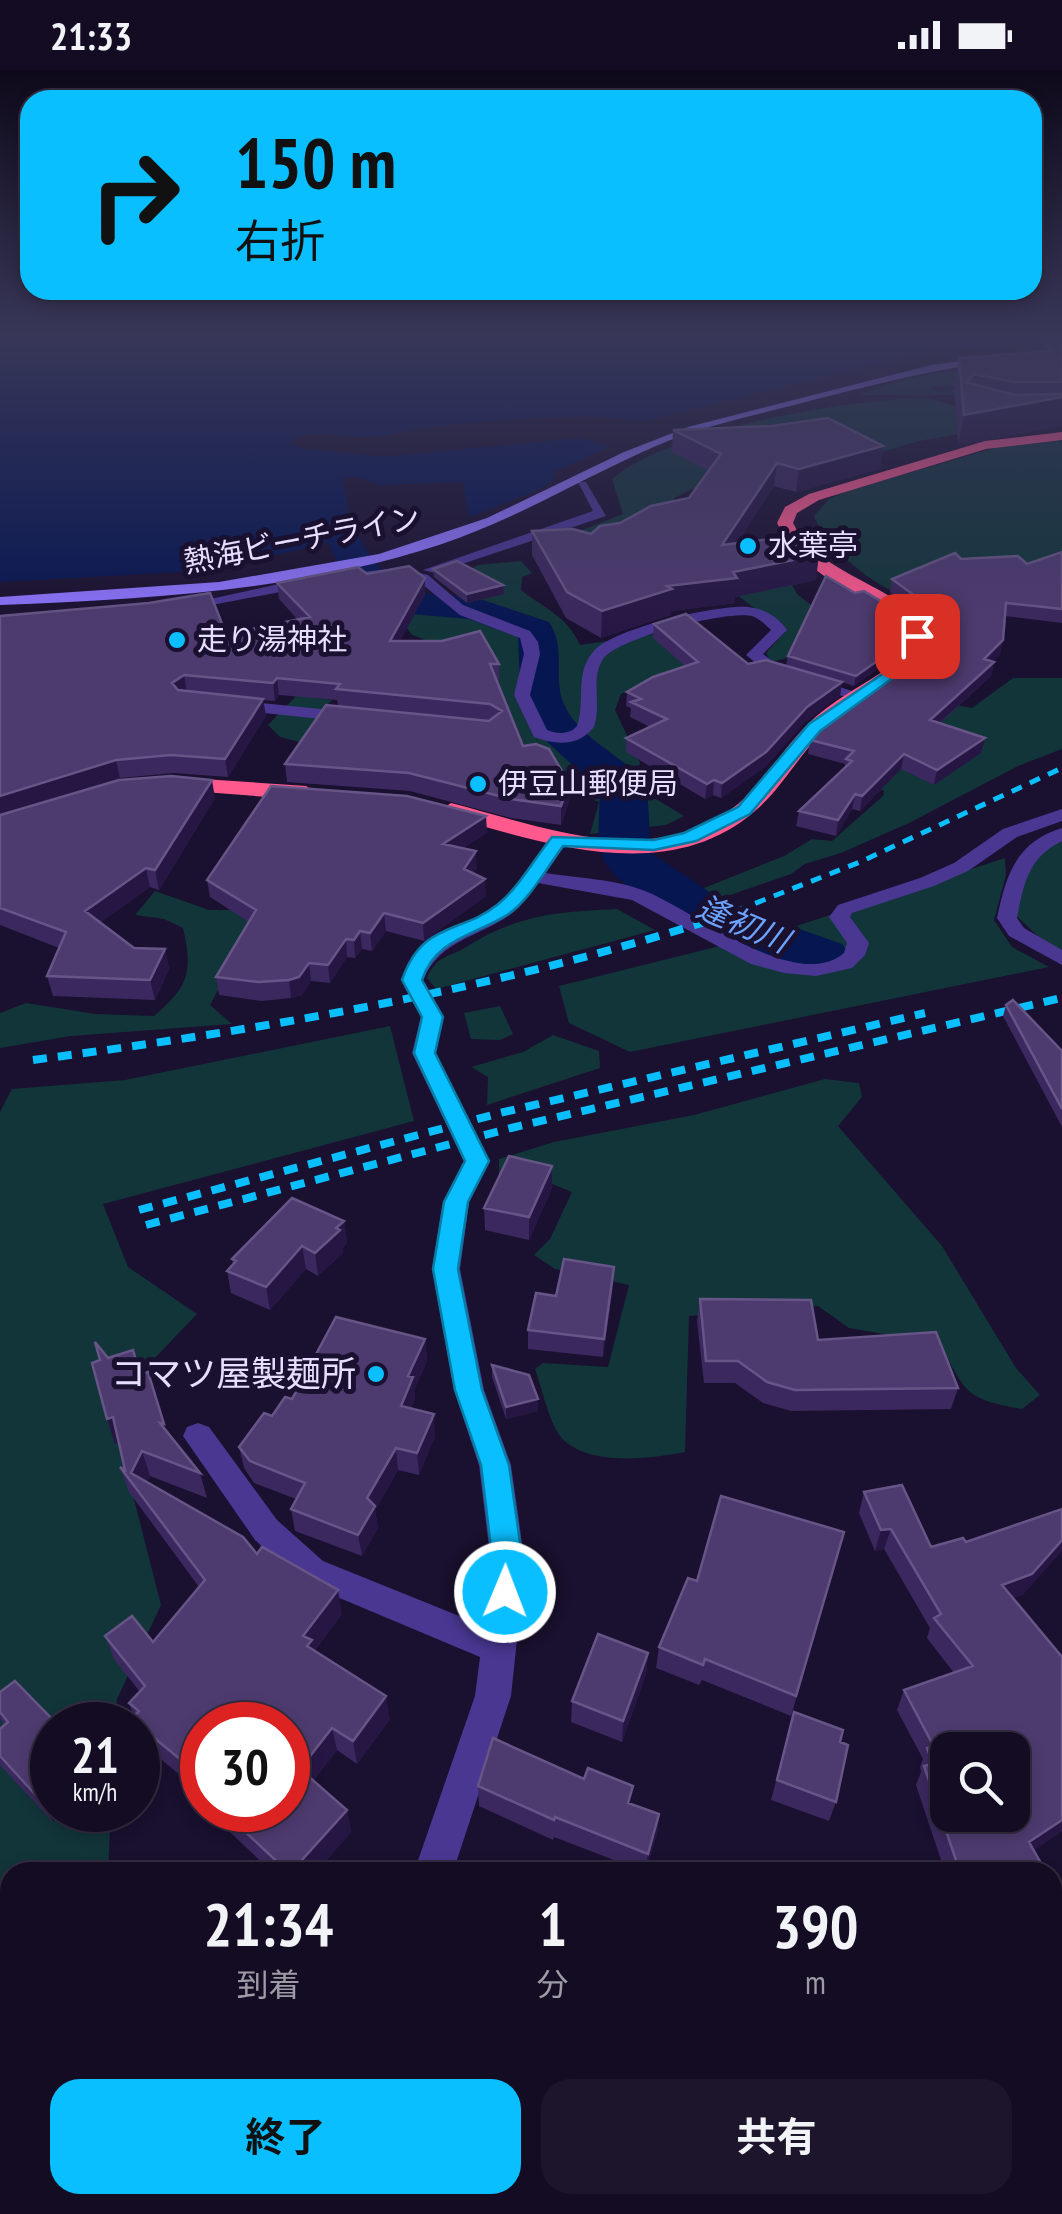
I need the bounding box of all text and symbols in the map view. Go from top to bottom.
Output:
text: 21:33 [50,11,132,60]
text: 150 m [235,117,396,207]
icon: right [70,130,200,260]
text: 右折 [235,211,325,269]
street label: 熱海ビーチライン [180,496,423,581]
place label: 水葉亭 [768,525,858,564]
marker: 水葉亭 [737,535,759,557]
pin [875,594,960,679]
icon: arrive [890,609,945,664]
place label: 走り湯神社 [197,619,347,658]
marker: 走り湯神社 [166,629,188,651]
place label: 伊豆山郵便局 [498,763,678,802]
marker: 伊豆山郵便局 [467,773,489,795]
water label: 逢初川 [691,885,799,962]
place label: コマツ屋製麺所 [111,1350,356,1396]
marker: コマツ屋製麺所 [365,1363,387,1385]
position arrow [453,1540,557,1644]
speed limit sign: 30 [180,1702,310,1832]
text: 21 [71,1722,119,1787]
map controls [930,1732,1030,1832]
button: search [930,1732,1030,1832]
text: km/h [73,1776,117,1808]
text: 21:34 [204,1885,333,1963]
text: 1 [539,1885,567,1963]
text: 390 [772,1887,858,1965]
text: m [805,1961,826,2003]
text: 到着 [236,1963,300,2005]
text: 分 [537,1963,569,2005]
button: 終了 [50,2079,521,2194]
button: 共有 [541,2079,1012,2194]

